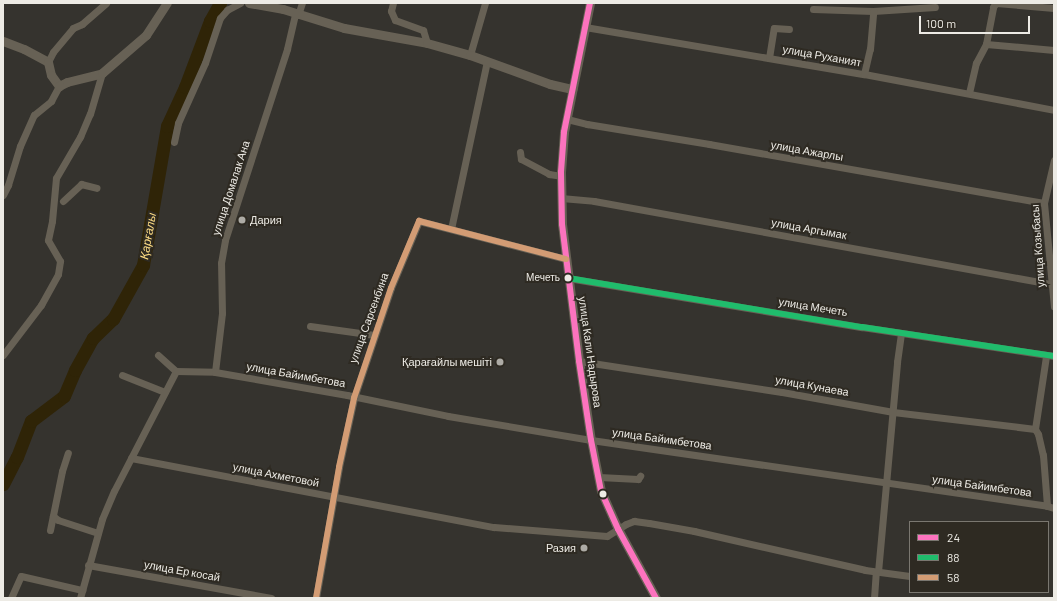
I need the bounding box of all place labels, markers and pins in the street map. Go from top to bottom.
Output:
place label: Дария [250,213,282,227]
marker: Дария [237,215,247,225]
place label: Мечеть [526,272,560,284]
marker: Мечеть [563,273,573,283]
place label: Қарағайлы мешіті [402,355,492,369]
marker: Қарағайлы мешіті [495,357,505,367]
unlabelled marker [598,489,608,499]
place label: Разия [546,541,576,555]
marker: Разия [579,543,589,553]

